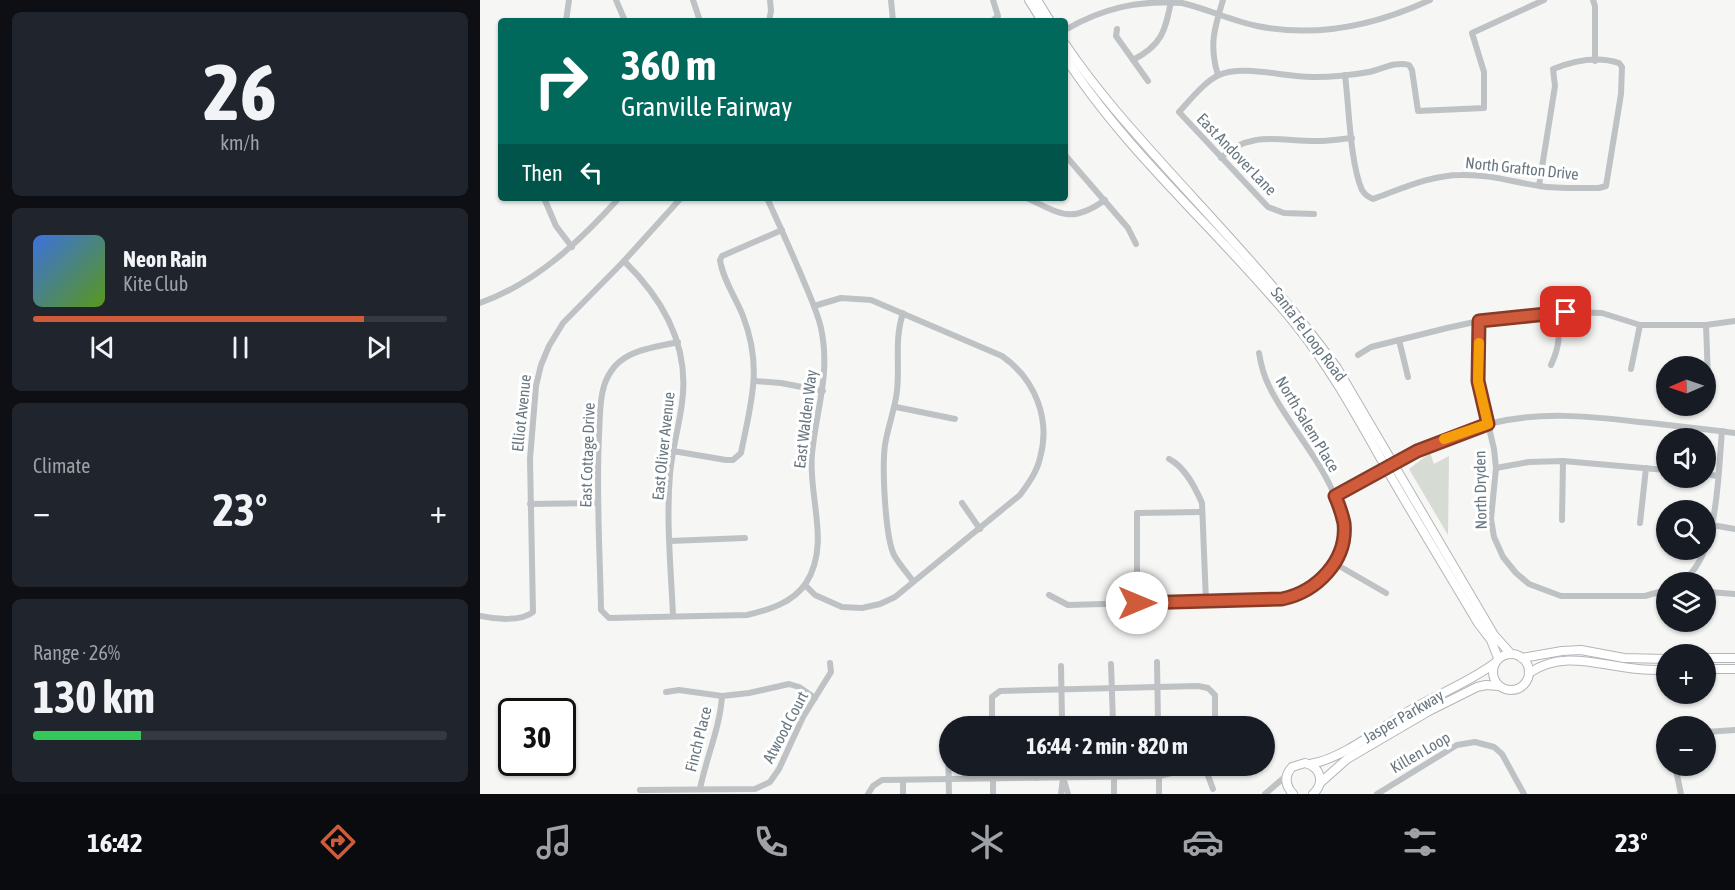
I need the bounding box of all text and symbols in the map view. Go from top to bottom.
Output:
text: 360 m [621,41,716,89]
icon: right [522,42,600,120]
text: 26 [203,47,277,137]
text: Granville Fairway [621,91,792,122]
street label: East Andover Lane [1194,109,1280,199]
text: km/h [220,131,260,154]
street label: North Grafton Drive [1464,153,1580,183]
icon: left [575,156,608,189]
text: Then [522,160,563,186]
text: Neon Rain [123,246,207,272]
text: Kite Club [123,272,188,295]
street label: Santa Fe Loop Road [1267,283,1350,385]
pin [1540,286,1591,337]
icon: arrive [1549,295,1582,328]
icon: previous [86,331,119,364]
icon: pause [224,331,257,364]
icon: next [362,331,395,364]
north arrow [1656,356,1716,416]
map controls [1656,356,1716,776]
street label: East Walden Way [790,368,821,469]
street label: Elliot Avenue [508,373,534,453]
street label: North Salem Place [1272,373,1344,475]
street label: East Oliver Avenue [648,391,678,501]
street label: East Cottage Drive [576,402,599,508]
button: sound [1656,428,1716,488]
street label: North Dryden [1470,450,1491,530]
text: Climate [33,454,90,477]
text: 23° [213,484,267,536]
text: − [33,492,50,530]
text: + [430,492,447,530]
button: search [1656,500,1716,560]
position arrow [1105,571,1169,635]
button: layers [1656,572,1716,632]
text: Range · 26% [33,641,120,664]
button: + [1656,644,1716,704]
text: 130 km [33,671,155,723]
street label: Jasper Parkway [1359,685,1447,747]
street label: Atwood Court [759,688,812,766]
speed limit sign: 30 [498,698,576,776]
street label: Finch Place [681,705,715,773]
button: − [1656,716,1716,776]
street label: Killen Loop [1387,728,1454,777]
text: 16:44 · 2 min · 820 m [1026,733,1188,759]
icon: directions [317,821,359,863]
icon: music [533,821,575,863]
icon: phone [750,821,792,863]
icon: climate [966,821,1008,863]
icon: car [1182,821,1224,863]
icon: filters [1399,821,1441,863]
text: 16:42 [87,827,143,858]
text: 23° [1615,827,1648,858]

